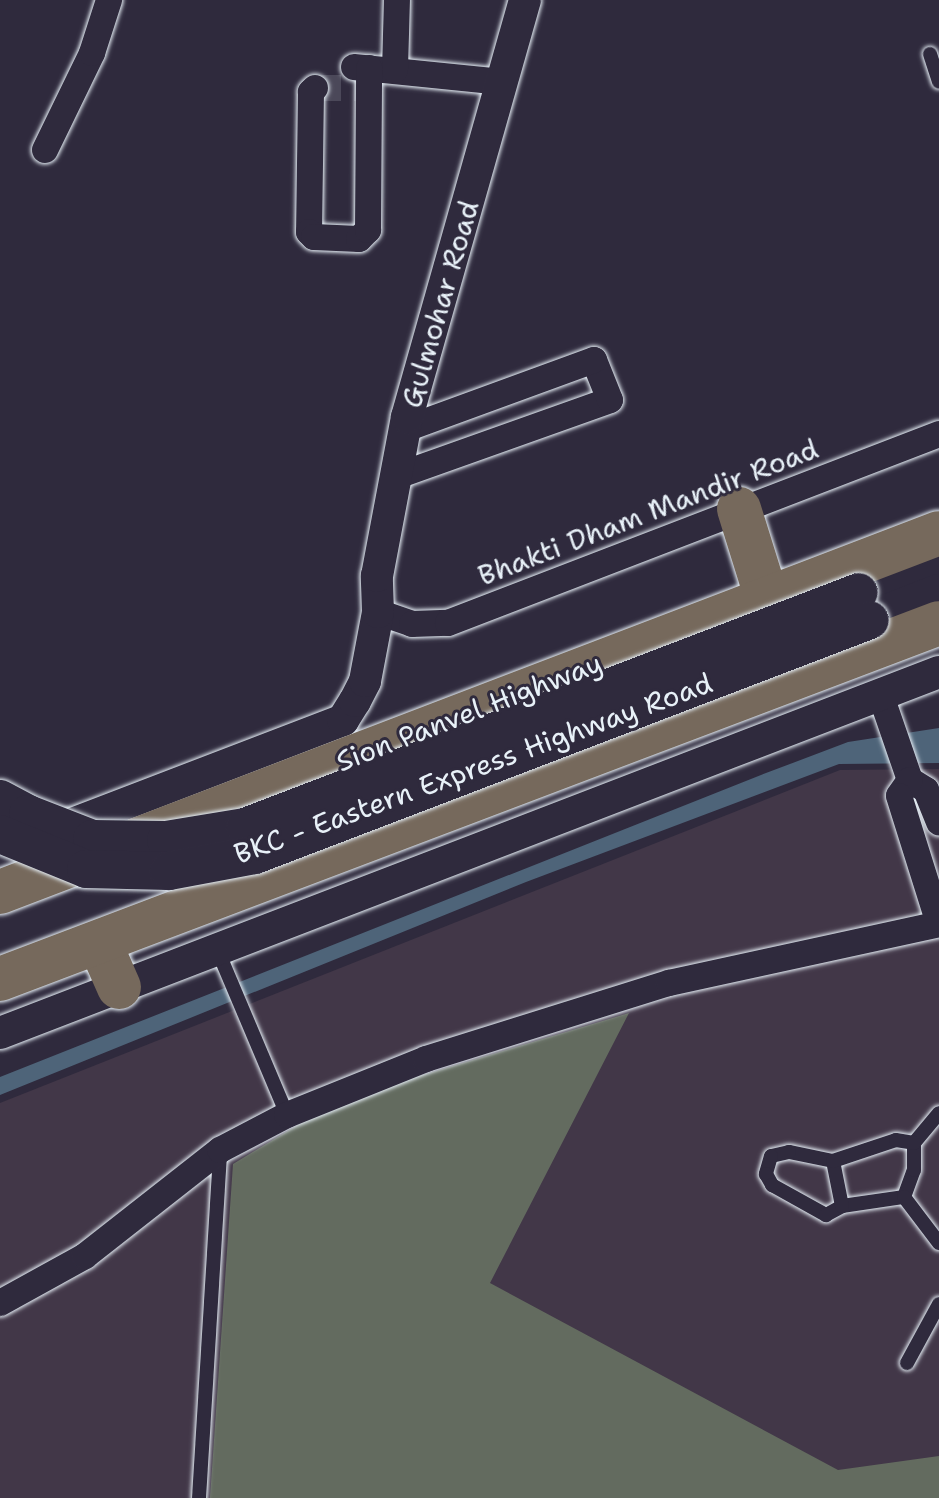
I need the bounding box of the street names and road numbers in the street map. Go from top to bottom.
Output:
street label: Gulmohar Road [394,196,486,412]
street label: Bhakti Dham Mandir Road [473,432,823,592]
street label: Sion Panvel Highway [331,646,607,778]
street label: BKC - Eastern Express Highway Road [229,666,717,870]

